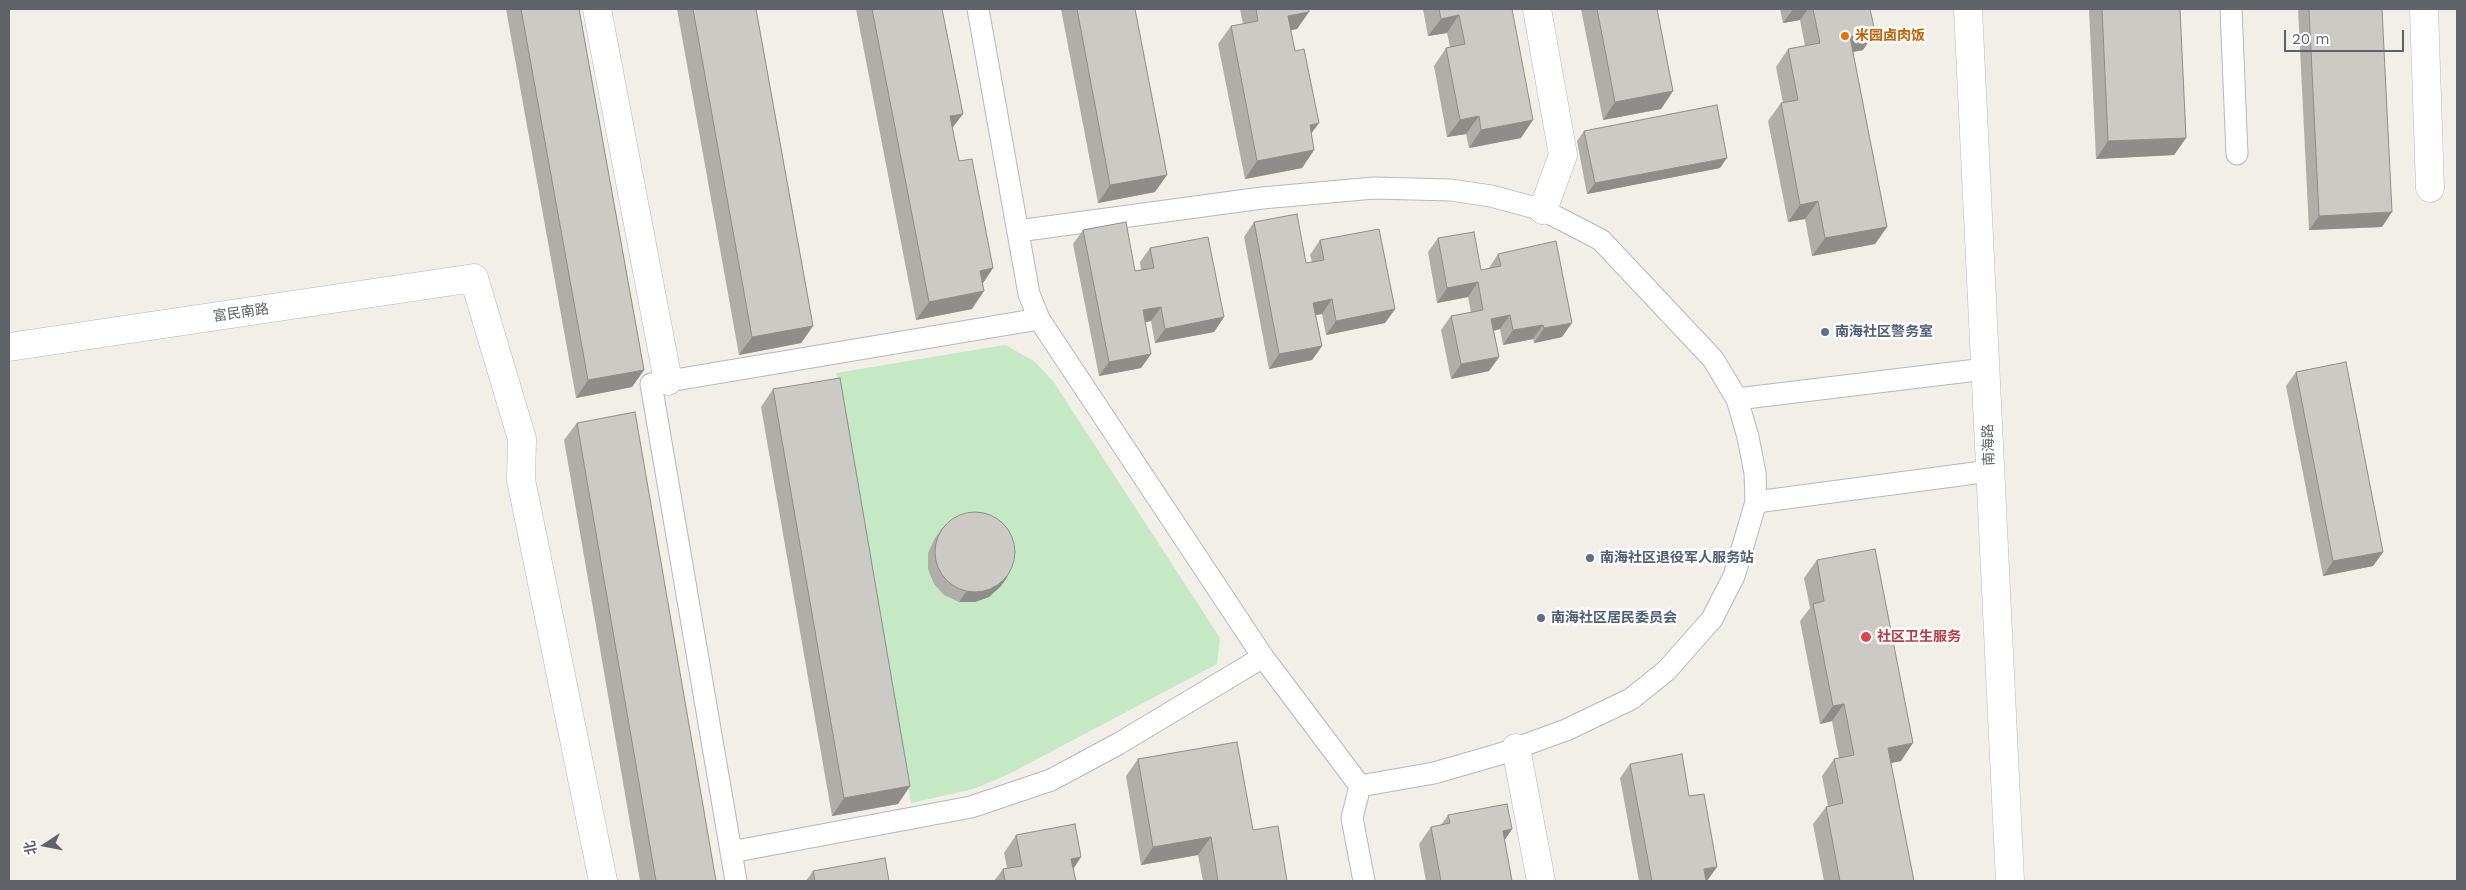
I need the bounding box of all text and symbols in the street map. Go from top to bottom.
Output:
scale bar [2286,20,2406,52]
place label: 米园卤肉饭 [1855,28,1925,44]
marker: 米园卤肉饭 [1839,30,1851,42]
text: 20 m [2292,30,2330,48]
street label: 富民南路 [212,301,270,325]
place label: 南海社区警务室 [1835,324,1933,340]
marker: 南海社区警务室 [1819,326,1831,338]
street label: 南海路 [1980,424,1998,466]
place label: 南海社区退役军人服务站 [1600,550,1754,566]
marker: 南海社区退役军人服务站 [1584,552,1596,564]
place label: 南海社区居民委员会 [1551,610,1677,626]
marker: 南海社区居民委员会 [1535,612,1547,624]
place label: 社区卫生服务 [1877,629,1961,645]
marker: 社区卫生服务 [1859,630,1873,644]
north arrow [20,820,70,870]
text: 北 [21,839,39,856]

